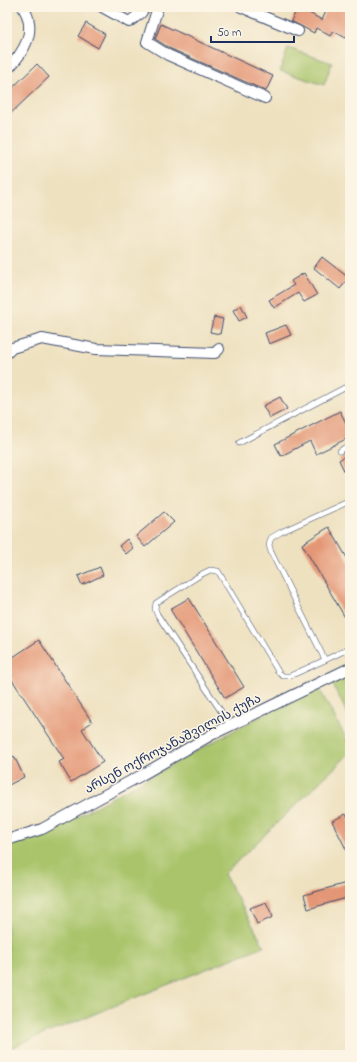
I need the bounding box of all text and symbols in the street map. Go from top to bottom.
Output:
scale bar [211,18,294,44]
text: 50 m [217,24,241,42]
street label: არსენ ოქროჯანაშვილის ქუჩა [81,689,265,799]

